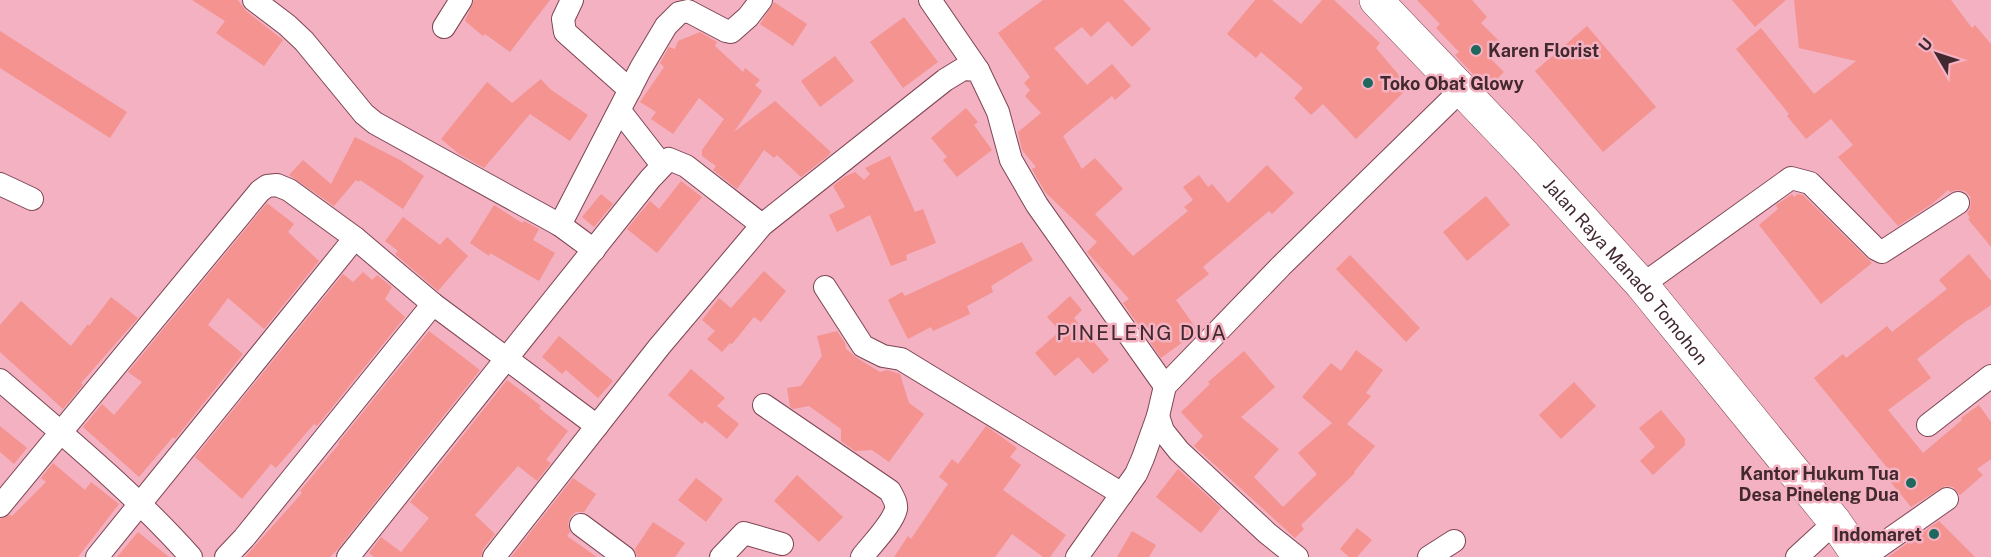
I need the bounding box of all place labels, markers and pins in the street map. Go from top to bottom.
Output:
place label: Karen Florist [1488,40,1599,61]
marker: Karen Florist [1469,43,1483,57]
place label: Toko Obat Glowy [1380,73,1524,94]
marker: Toko Obat Glowy [1361,76,1375,90]
place label: Kantor Hukum Tua Desa Pineleng Dua [1739,463,1899,505]
marker: Kantor Hukum Tua Desa Pineleng Dua [1904,476,1918,490]
place label: Indomaret [1833,524,1922,545]
marker: Indomaret [1927,527,1941,541]

